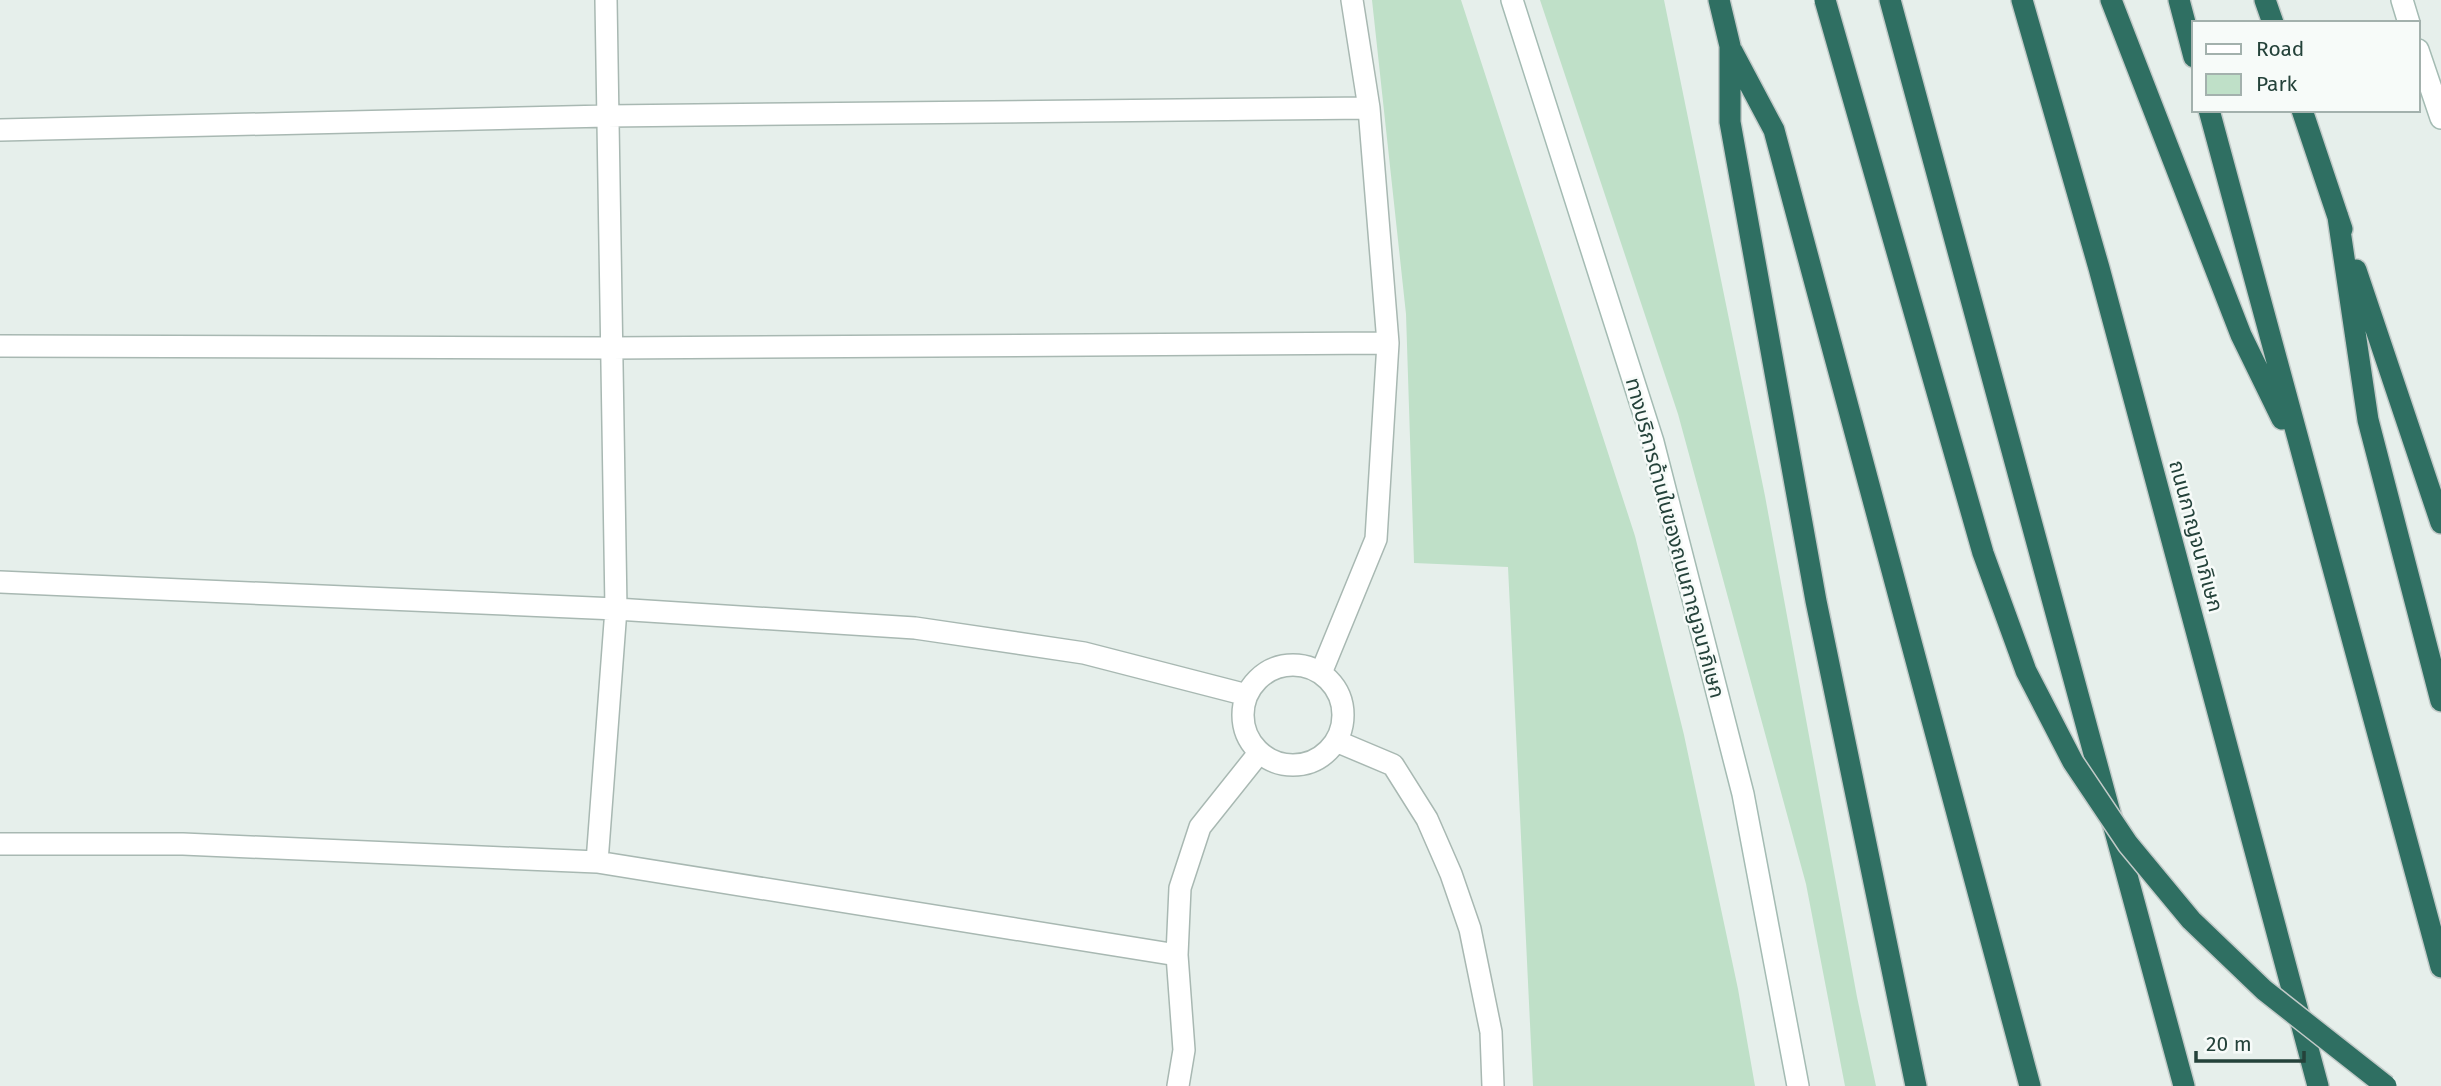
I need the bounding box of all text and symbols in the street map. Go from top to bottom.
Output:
legend [2192,21,2420,112]
text: Road [2256,36,2304,62]
text: Park [2256,71,2298,97]
street label: ทางบริการด้านในของถนนกาญจนาภิเษก [1620,375,1730,701]
street label: ถนนกาญจนาภิเษก [2163,457,2229,615]
scale bar [2196,1020,2304,1064]
text: 20 m [2206,1031,2252,1057]

